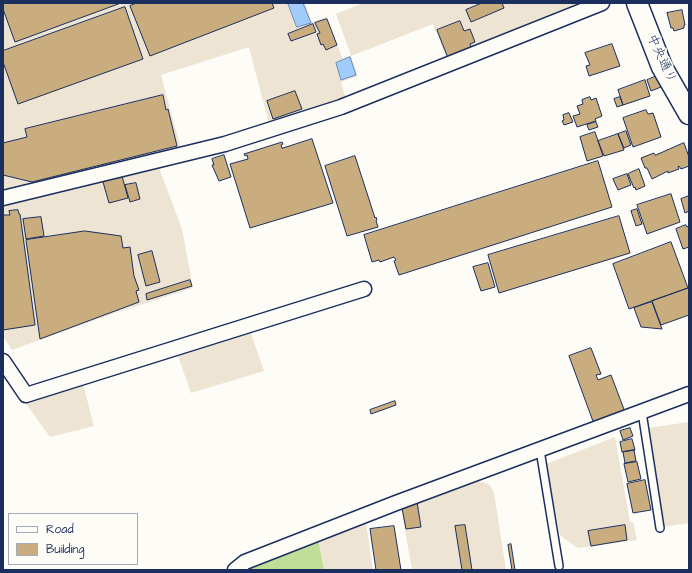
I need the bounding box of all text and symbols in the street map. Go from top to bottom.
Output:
street label: 中央通り [643,32,679,86]
legend [8,513,138,565]
text: Road [46,521,74,538]
text: Building [46,541,84,558]

